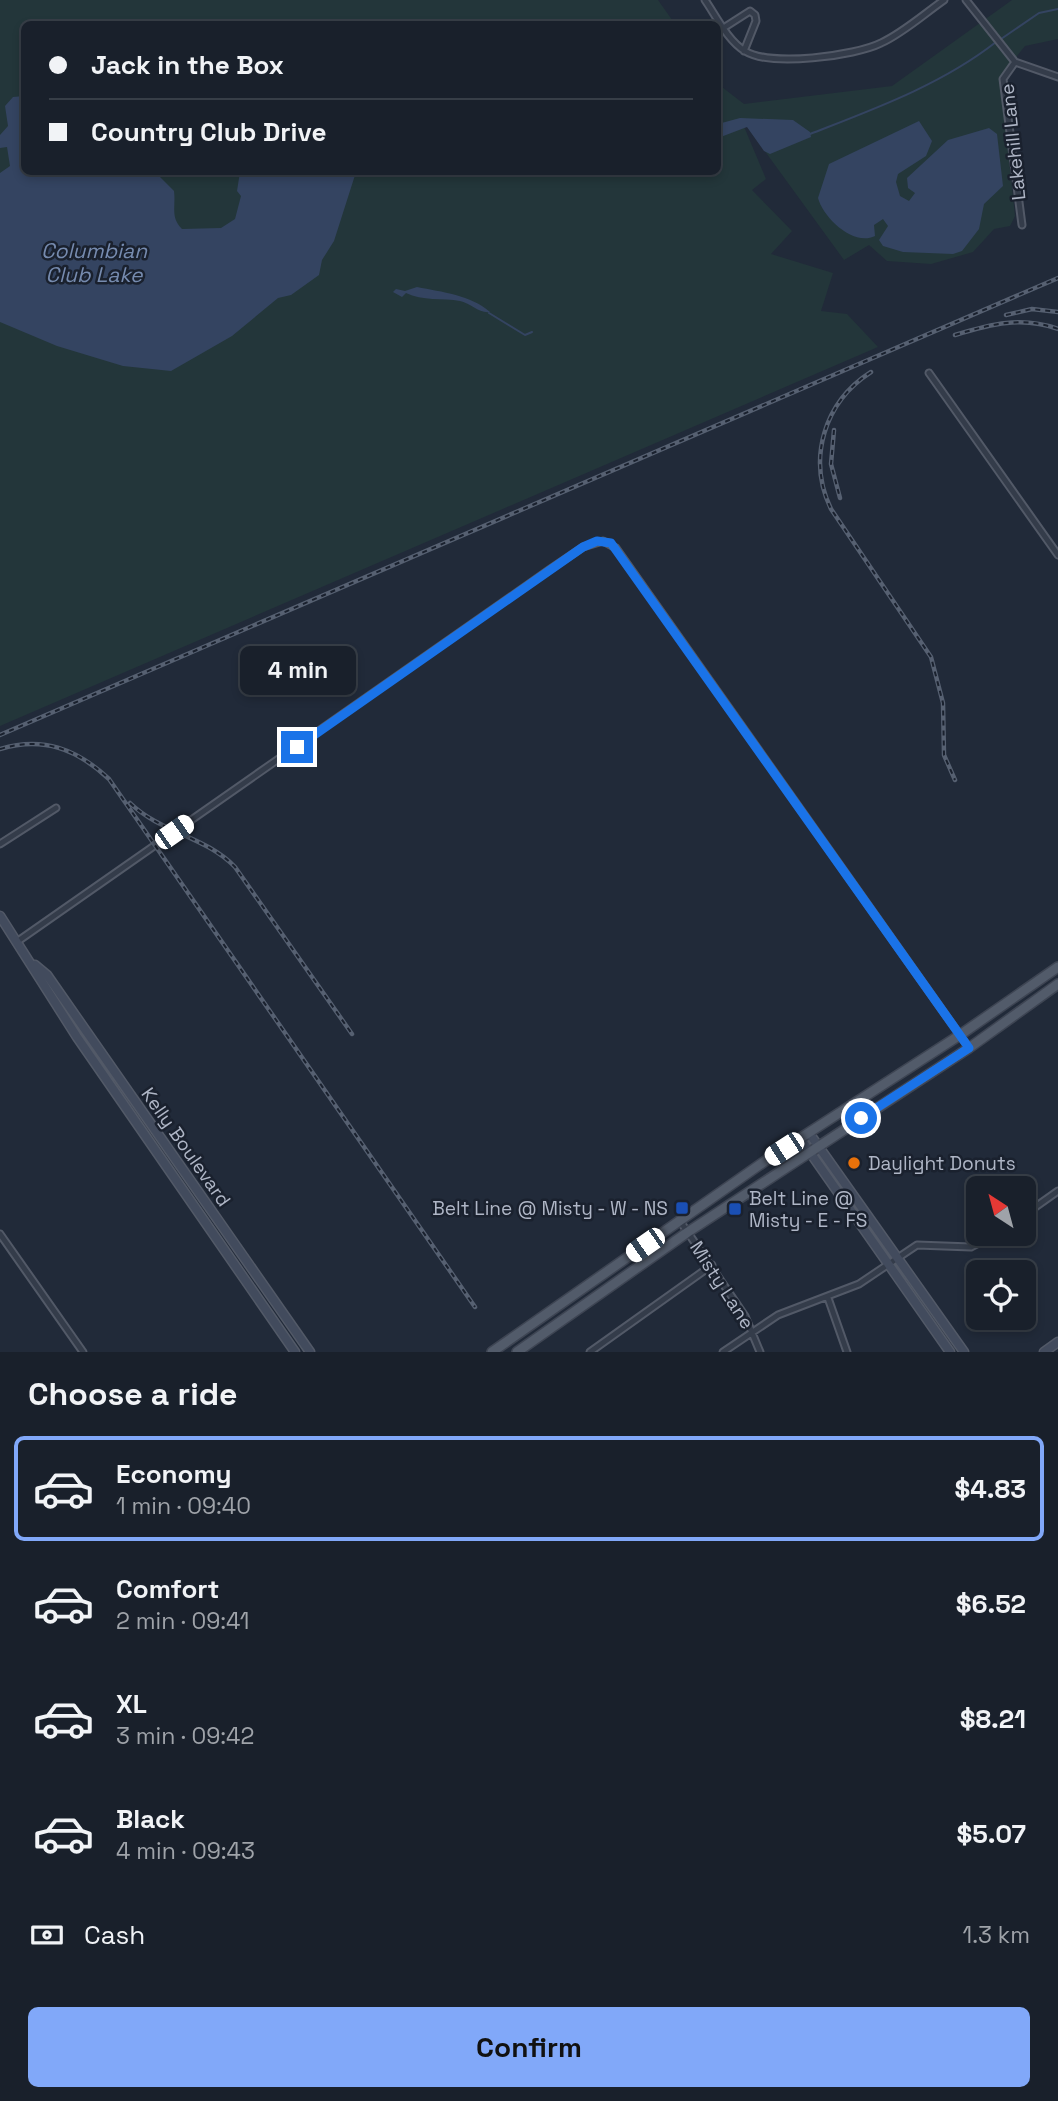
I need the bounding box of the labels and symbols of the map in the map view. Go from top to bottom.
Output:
street label: Lakehill Lane [994,83,1032,201]
water label: Columbian Club Lake [41,237,148,288]
callout: 4 min [239,646,355,694]
route end [281,731,313,763]
car [151,811,198,853]
street label: Kelly Boulevard [136,1083,236,1211]
route start [845,1102,877,1134]
car [761,1129,808,1169]
place label: Daylight Donuts [868,1151,1016,1176]
marker: Daylight Donuts [846,1155,862,1171]
north arrow [966,1176,1036,1246]
place label: Belt Line @ Misty - E - FS [749,1186,868,1233]
place label: Belt Line @ Misty - W - NS [432,1196,668,1221]
marker: Belt Line @ Misty - W - NS [674,1200,690,1216]
marker: Belt Line @ Misty - E - FS [727,1201,743,1217]
car [622,1224,669,1266]
street label: Misty Lane [684,1236,760,1334]

